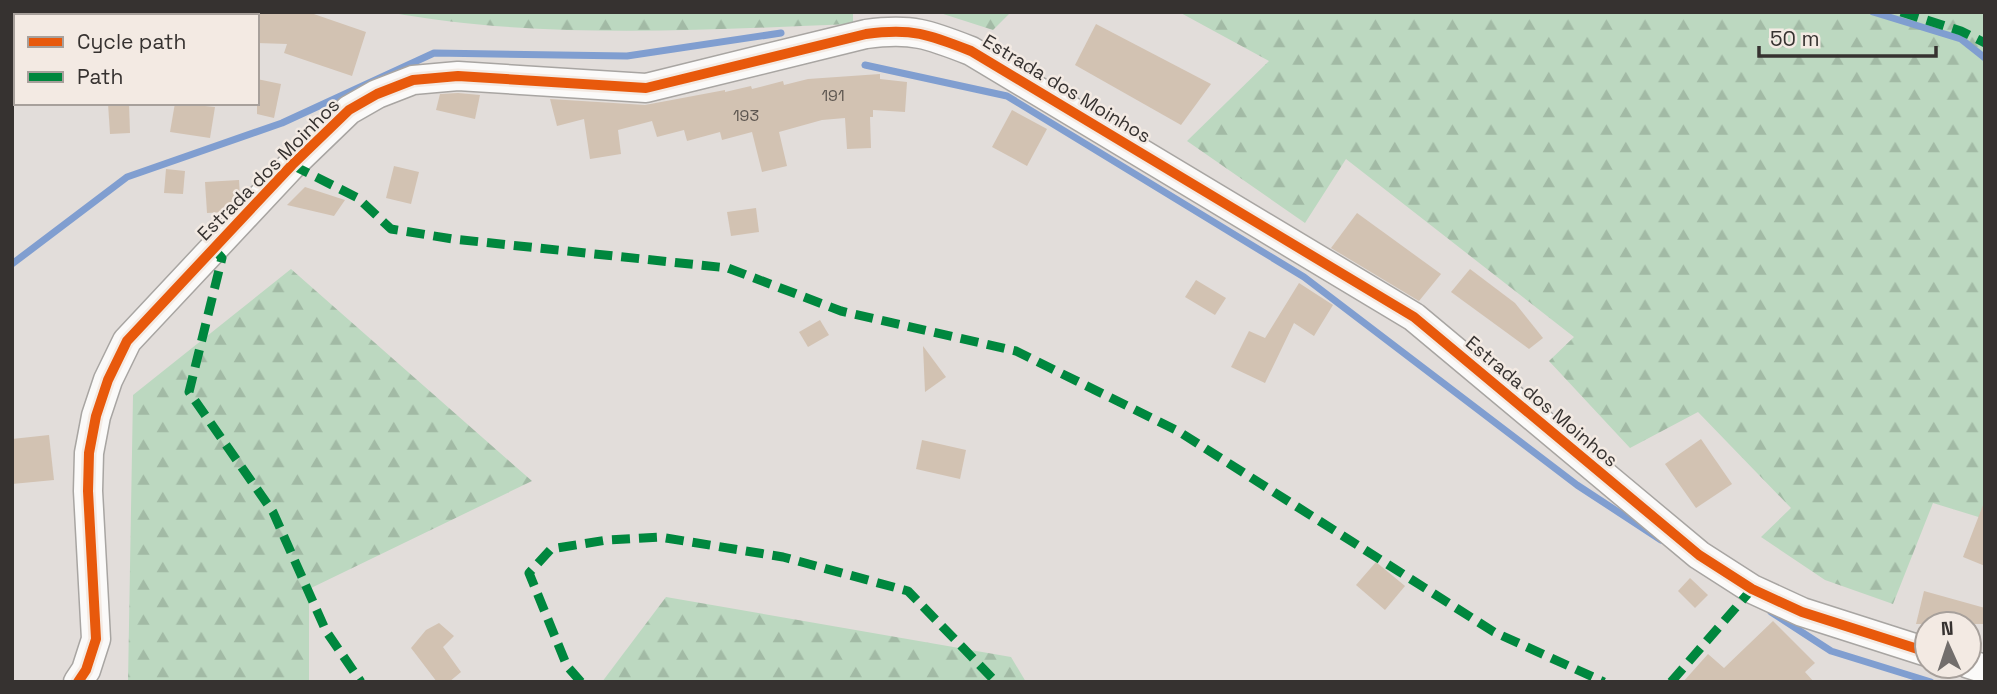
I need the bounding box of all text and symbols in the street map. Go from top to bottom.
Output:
legend [14,14,259,105]
scale bar [1759,14,1936,58]
text: 50 m [1770,25,1820,52]
text: Cycle path [77,28,186,55]
street label: Estrada dos Moinhos [978,28,1155,148]
text: Path [77,63,123,90]
house number: 191 [821,85,845,106]
street label: Estrada dos Moinhos [192,93,345,246]
house number: 193 [733,105,759,126]
street label: Estrada dos Moinhos [1460,330,1623,473]
north arrow [1913,610,1983,680]
text: N [1940,616,1954,641]

